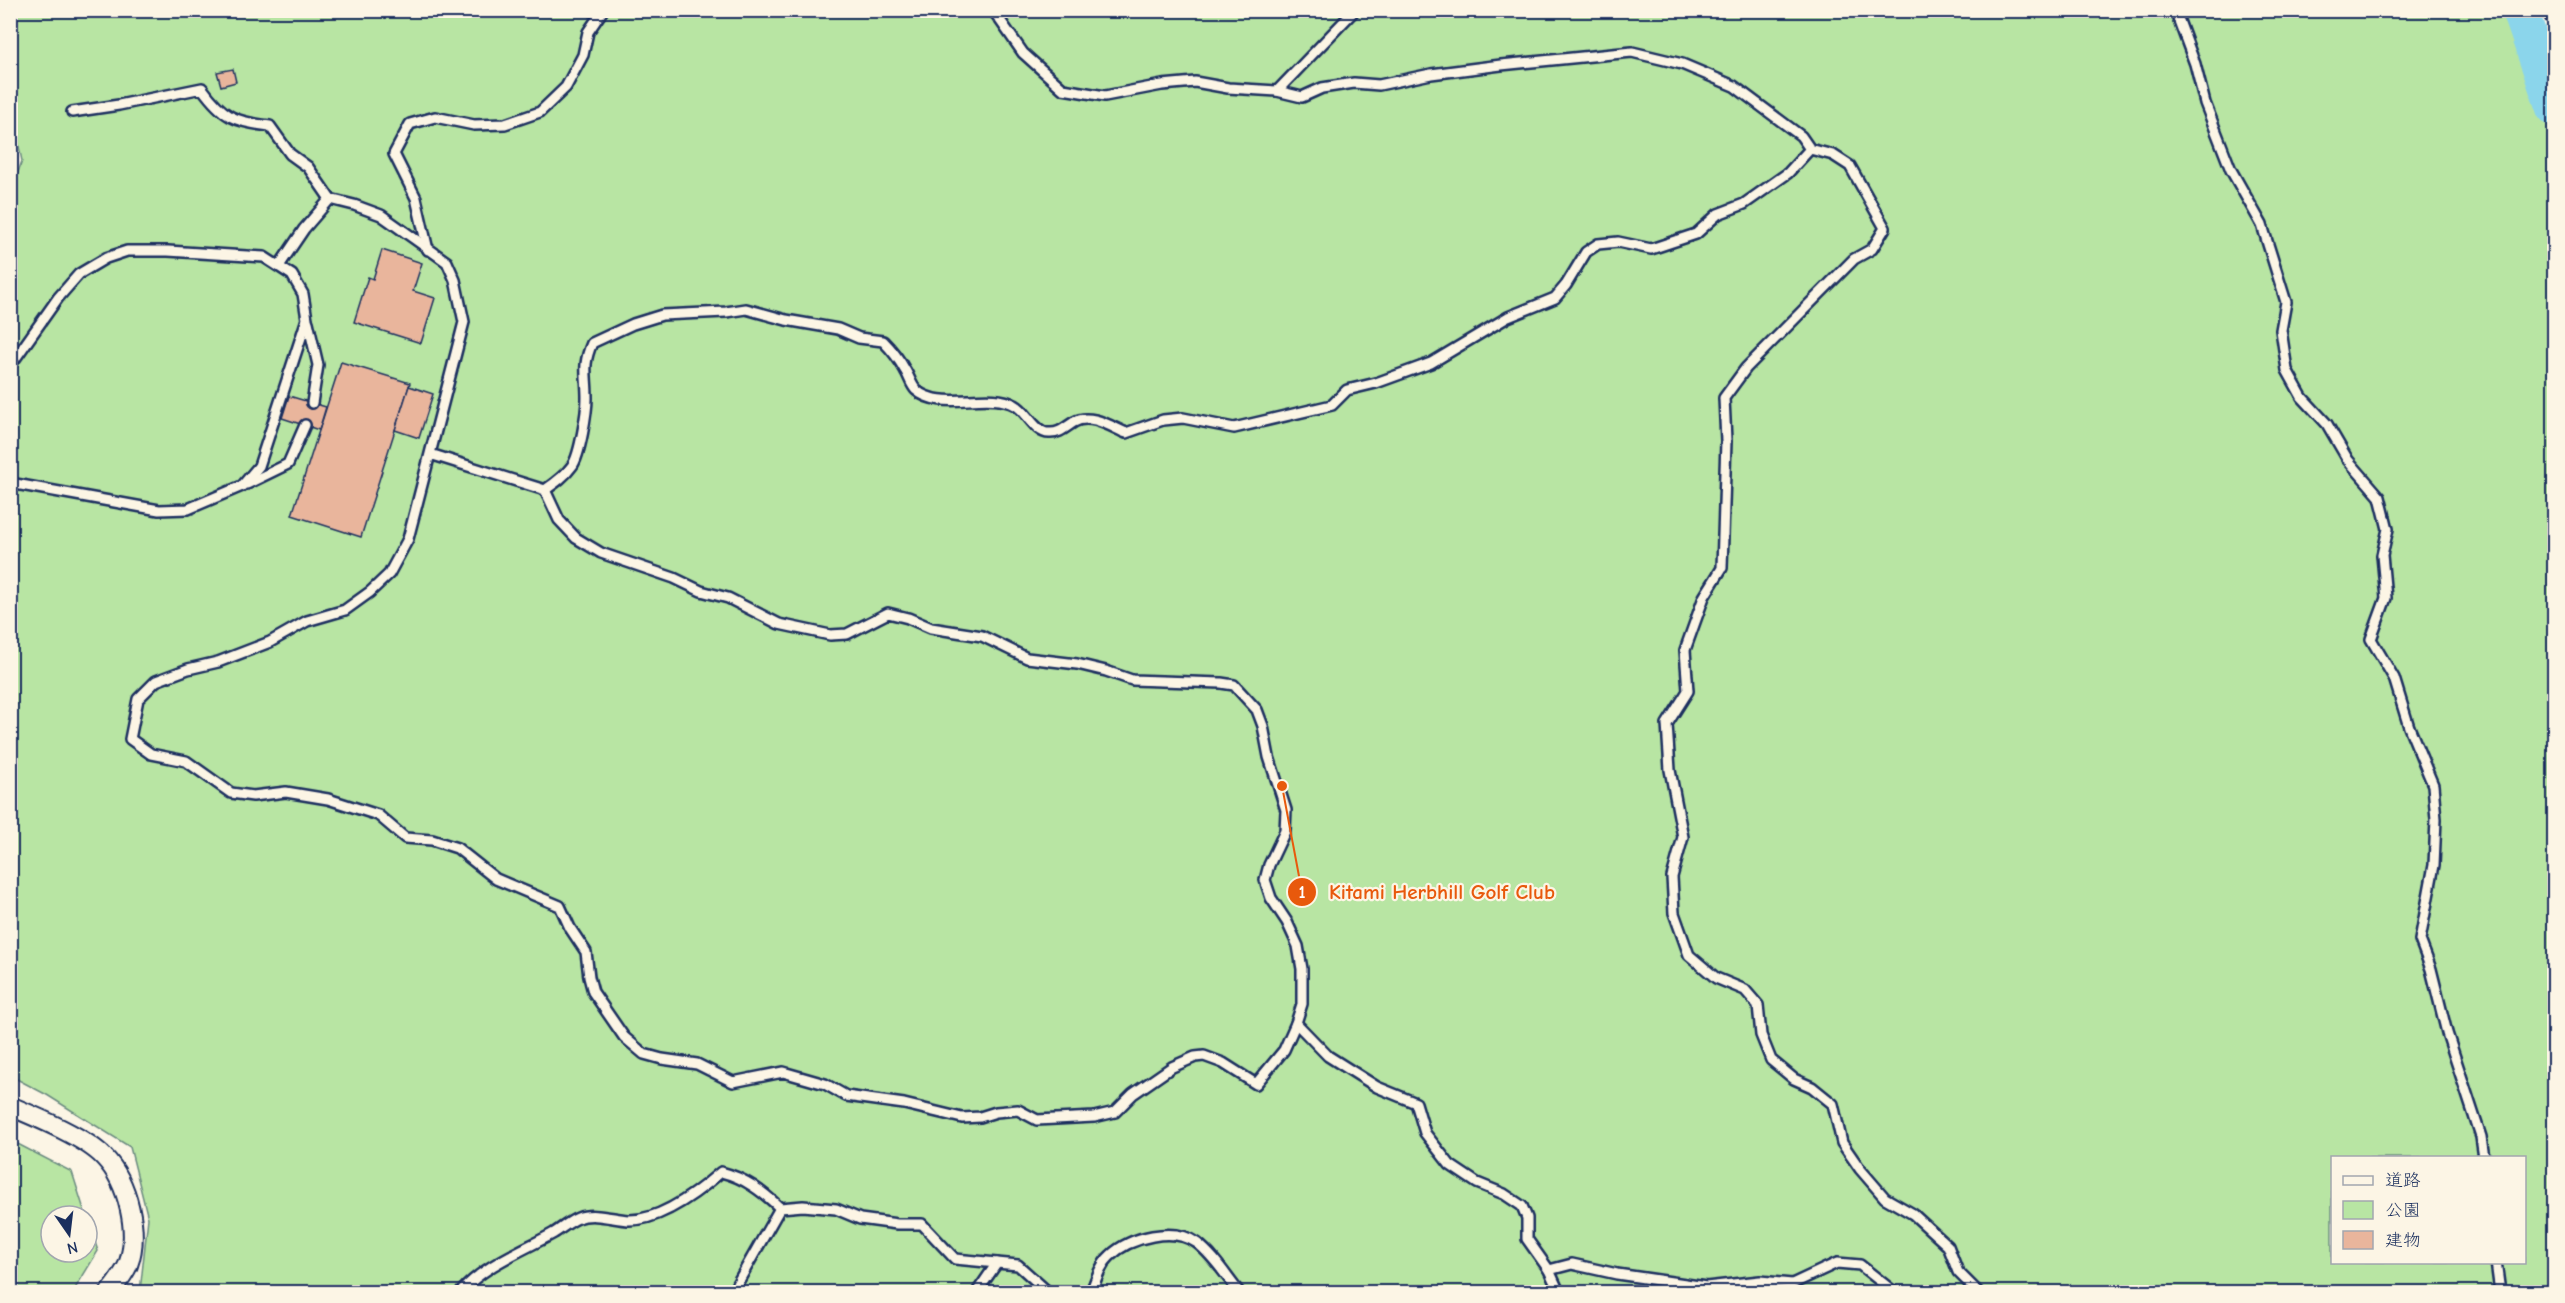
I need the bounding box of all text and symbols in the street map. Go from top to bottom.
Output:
callout: Kitami Herbhill Golf Club [1287,872,1567,911]
text: Kitami Herbhill Golf Club [1329,880,1555,904]
text: 1 [1298,882,1306,903]
legend [2331,1156,2526,1264]
text: 道路 [2385,1170,2421,1191]
text: 公園 [2385,1200,2421,1221]
north arrow [39,1204,99,1264]
text: 建物 [2385,1230,2421,1251]
text: N [65,1238,80,1258]

